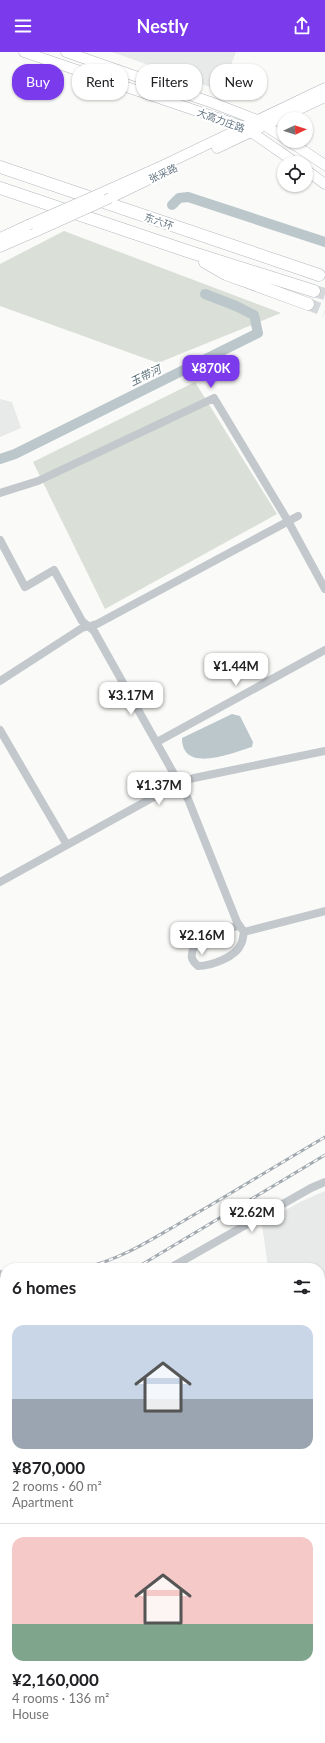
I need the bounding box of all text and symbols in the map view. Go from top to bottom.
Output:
icon: menu [12,15,34,37]
text: Nestly [137,15,188,37]
icon: share [291,15,313,37]
chip: Buy [12,64,64,100]
chip: Rent [72,64,128,100]
chip: Filters [136,64,202,100]
chip: New [210,64,267,100]
street label: 大高力庄路 [195,106,247,134]
north arrow [277,112,313,148]
map controls [277,112,313,192]
button: locate [277,156,313,192]
street label: 张采路 [147,161,179,185]
street label: 东六环 [143,210,175,232]
pin: ¥870K [183,355,239,389]
text: ¥870K [191,360,231,376]
water label: 玉带河 [127,361,164,388]
pin: ¥1.44M [203,653,269,687]
text: ¥1.44M [213,658,259,674]
pin: ¥3.17M [98,682,164,716]
text: ¥3.17M [108,687,154,703]
pin: ¥1.37M [126,772,192,806]
text: ¥1.37M [136,777,182,793]
pin: ¥2.16M [169,922,235,956]
text: ¥2.16M [179,927,225,943]
pin: ¥2.62M [219,1199,285,1233]
text: ¥2.62M [229,1204,275,1220]
icon: filters [291,1276,313,1298]
text: 6 homes [12,1277,76,1298]
icon: home [127,1351,199,1423]
text: ¥870,000 [12,1457,85,1478]
text: 2 rooms · 60 m² [12,1478,102,1494]
text: Apartment [12,1494,73,1510]
icon: home [127,1563,199,1635]
text: ¥2,160,000 [12,1669,99,1690]
text: 4 rooms · 136 m² [12,1690,109,1706]
text: House [12,1706,49,1722]

